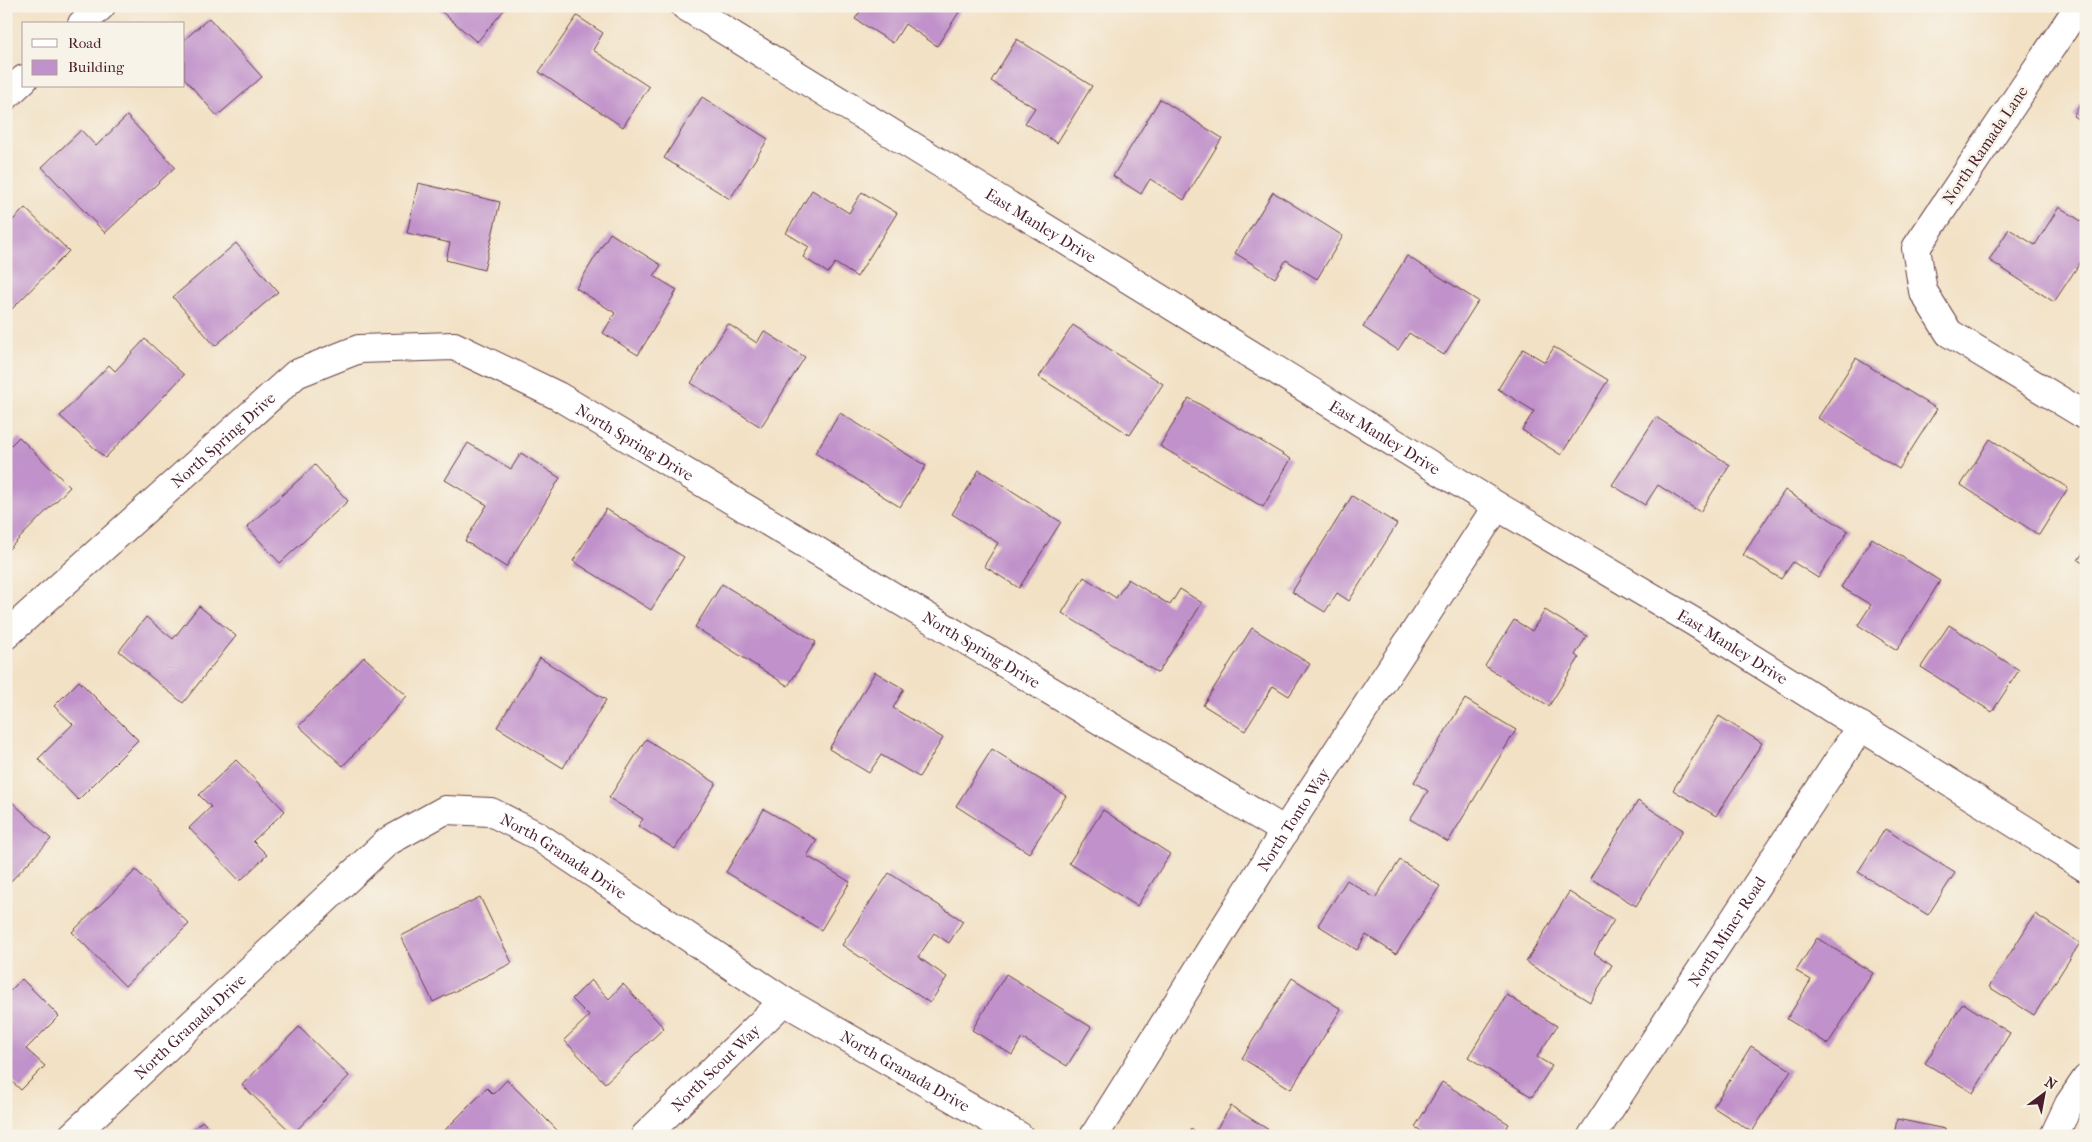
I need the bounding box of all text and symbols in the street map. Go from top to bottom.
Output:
legend [22,22,185,88]
text: Road [68,34,102,52]
text: Building [68,58,125,76]
street label: North Ramada Lane [1938,82,2032,208]
street label: East Manley Drive [982,184,1100,267]
street label: North Spring Drive [167,388,279,491]
street label: East Manley Drive [1326,396,1444,478]
street label: North Spring Drive [573,400,697,485]
street label: East Manley Drive [1674,605,1792,688]
street label: North Spring Drive [919,607,1044,692]
street label: North Tonto Way [1253,764,1333,874]
street label: North Granada Drive [497,809,630,903]
street label: North Miner Road [1684,872,1769,990]
street label: North Granada Drive [130,969,250,1083]
street label: North Scout Way [667,1020,764,1115]
street label: North Granada Drive [837,1026,973,1115]
north arrow [2020,1070,2070,1120]
text: N [2042,1073,2060,1094]

